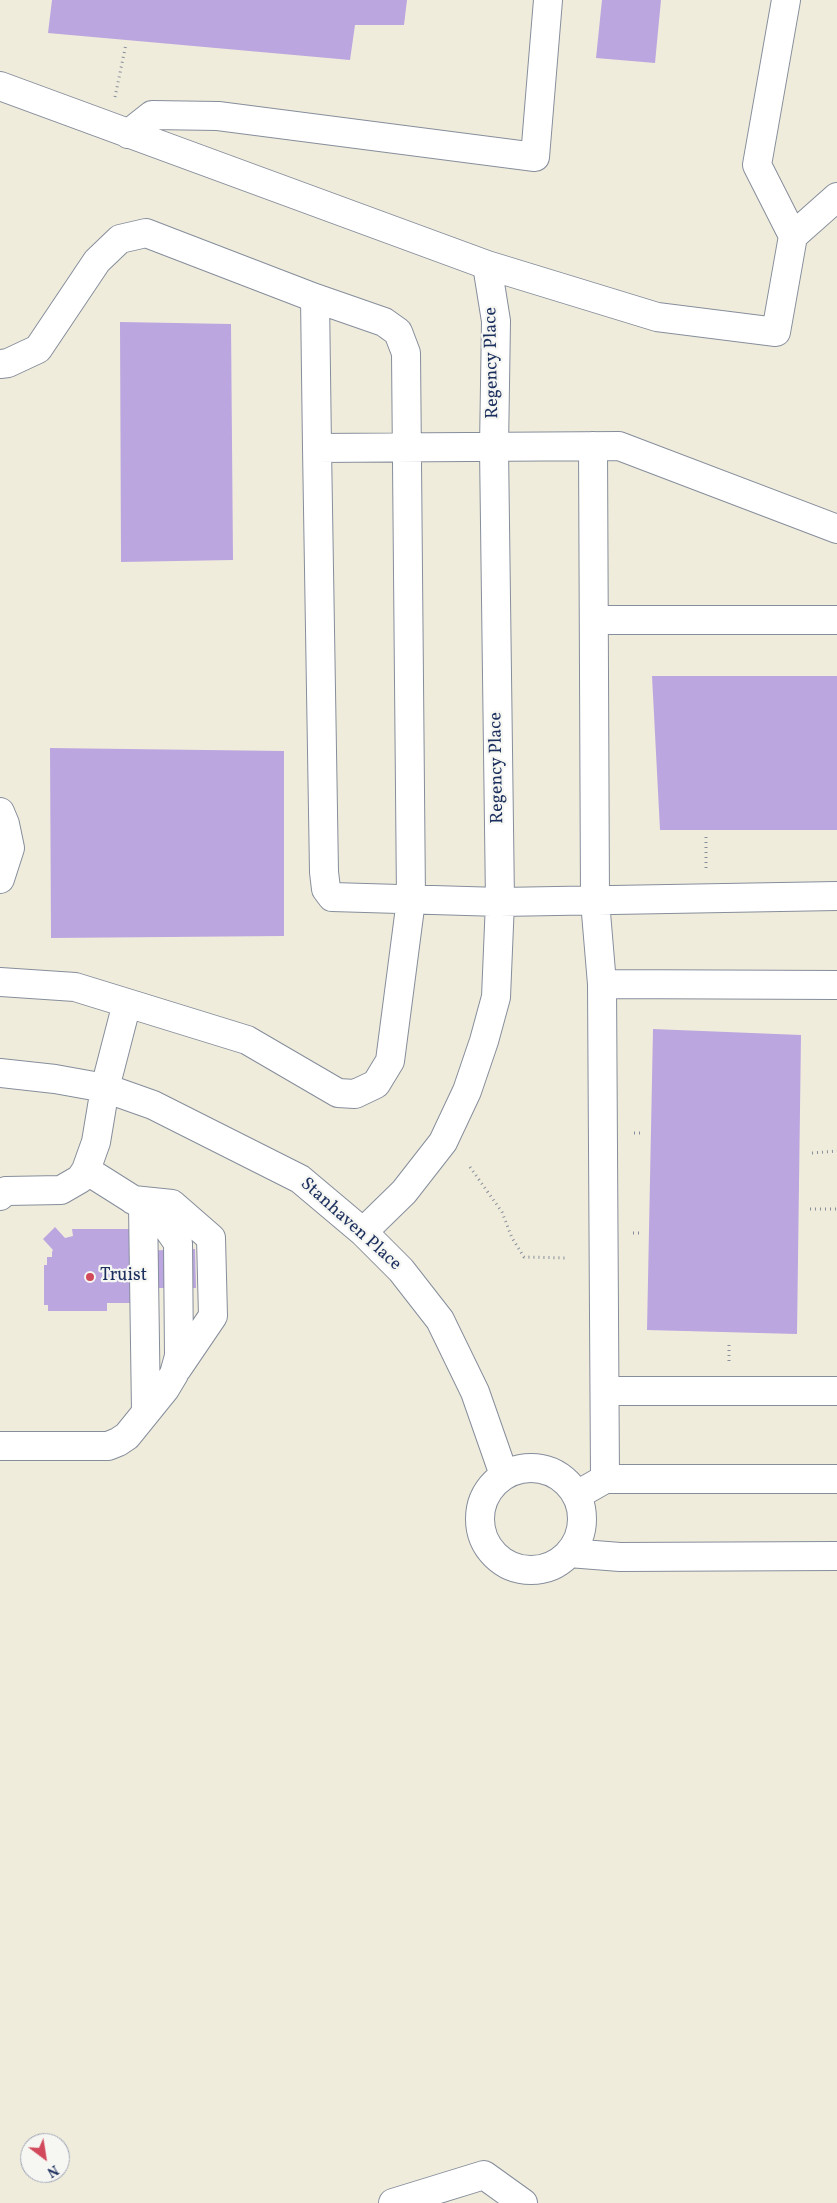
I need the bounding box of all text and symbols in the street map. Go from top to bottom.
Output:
street label: Regency Place [481,307,505,419]
street label: Regency Place [486,712,510,824]
street label: Stanhaven Place [295,1174,405,1276]
place label: Truist [100,1266,147,1288]
marker: Truist [84,1271,96,1283]
north arrow [20,2133,70,2183]
text: N [43,2160,62,2181]

